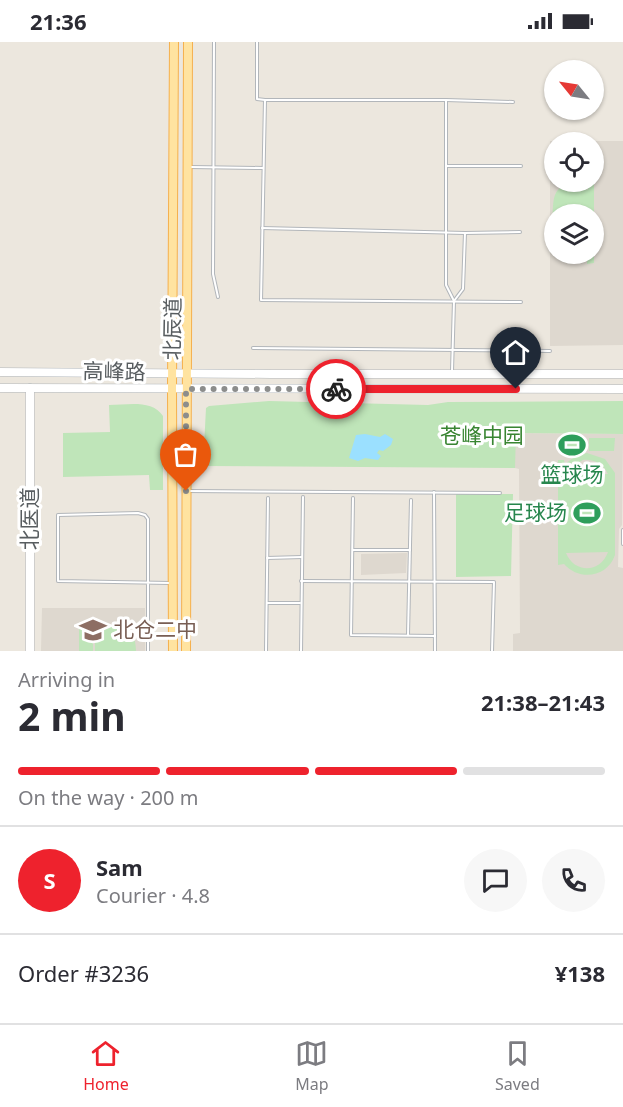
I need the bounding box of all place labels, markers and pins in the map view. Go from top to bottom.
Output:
pin [490,327,541,389]
pin [160,429,211,491]
sports icon: 篮球场 [557,430,587,460]
place label: 篮球场 [541,460,604,488]
place label: 足球场 [504,498,567,526]
sports icon: 足球场 [572,498,602,528]
school or university icon: 北仓二中 [78,615,108,645]
place label: 北仓二中 [113,615,197,643]

